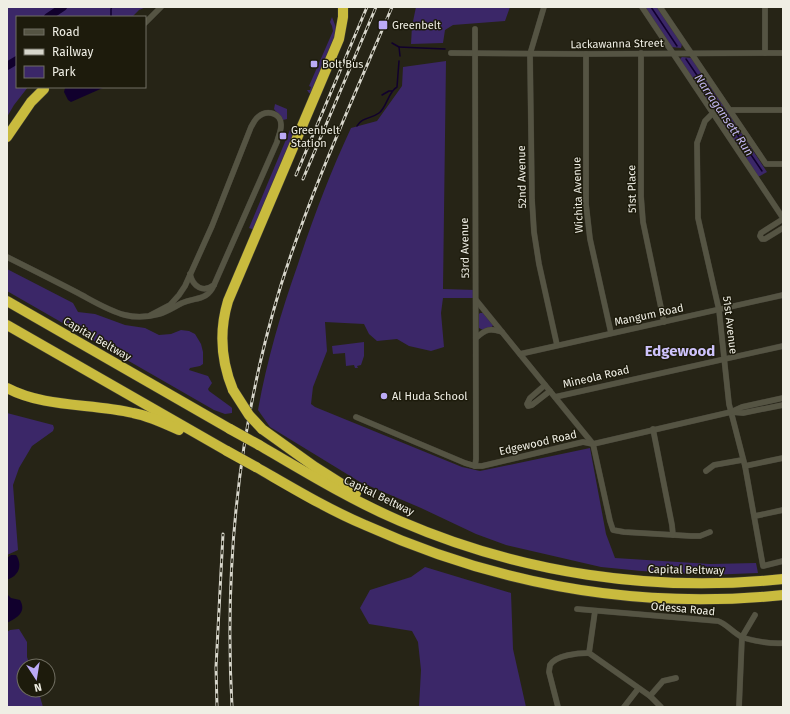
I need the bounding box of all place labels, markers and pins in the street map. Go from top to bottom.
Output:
marker: Greenbelt [377,19,389,31]
place label: Greenbelt [392,19,441,32]
place label: Bolt Bus [322,58,363,71]
marker: Bolt Bus [309,59,319,69]
place label: Greenbelt Station [291,124,340,150]
marker: Greenbelt Station [278,131,288,141]
place label: Al Huda School [392,390,468,403]
marker: Al Huda School [379,391,389,401]

